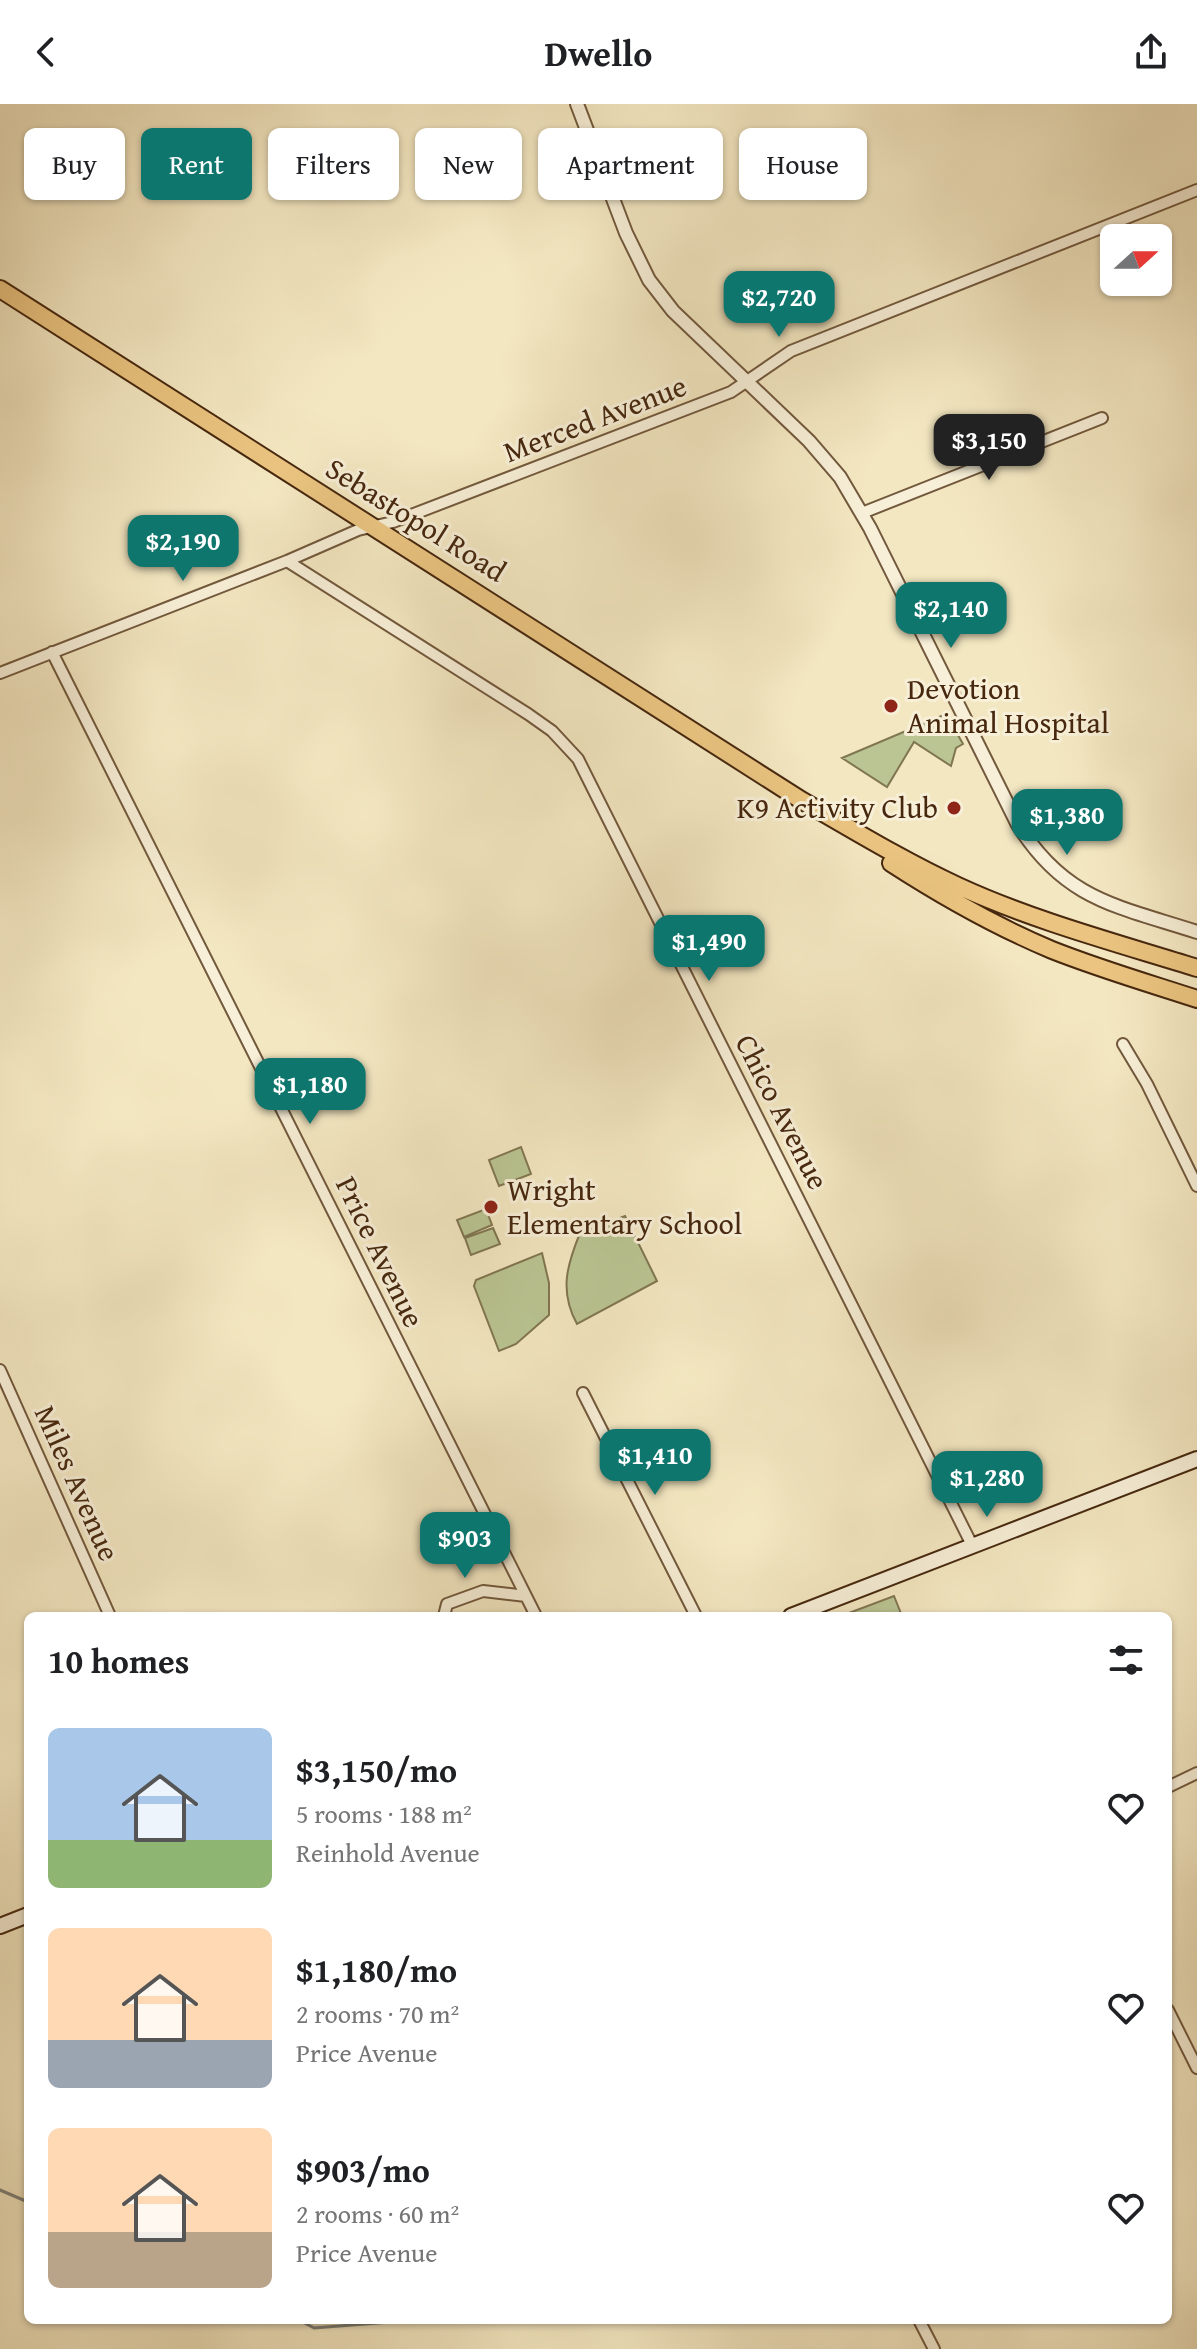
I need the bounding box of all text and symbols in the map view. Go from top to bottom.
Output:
text: Dwello [545,26,652,79]
icon: back [24,30,68,74]
icon: share [1129,30,1173,74]
chip: Buy [24,128,125,200]
chip: Rent [141,128,252,200]
chip: Filters [268,128,399,200]
chip: New [415,128,522,200]
chip: Apartment [538,128,723,200]
chip: House [739,128,867,200]
north arrow [1100,224,1172,296]
map controls [1100,224,1172,296]
pin: $2,720 [714,271,844,339]
text: $2,720 [742,277,816,316]
street label: Merced Avenue [497,363,693,473]
pin: $3,150 [924,414,1054,482]
text: $3,150 [952,420,1026,459]
street label: Sebastopol Road [318,446,515,592]
pin: $2,190 [118,515,248,583]
text: $2,190 [146,521,220,560]
pin: $2,140 [886,582,1016,650]
text: $2,140 [914,588,988,627]
place label: Devotion Animal Hospital [907,666,1109,744]
marker: Devotion Animal Hospital [882,697,900,715]
place label: K9 Activity Club [737,785,938,829]
pin: $1,380 [1002,789,1132,857]
text: $1,380 [1030,795,1104,834]
marker: K9 Activity Club [945,799,963,817]
pin: $1,490 [644,915,774,983]
text: $1,490 [672,921,746,960]
street label: Chico Avenue [725,1026,841,1197]
pin: $1,180 [245,1058,375,1126]
text: $1,180 [273,1064,347,1103]
place label: Wright Elementary School [507,1167,742,1245]
street label: Price Avenue [325,1169,436,1334]
marker: Wright Elementary School [482,1198,500,1216]
street label: Miles Avenue [24,1398,132,1567]
pin: $1,410 [590,1429,720,1497]
text: $1,410 [618,1435,692,1474]
pin: $1,280 [922,1451,1052,1519]
text: $1,280 [950,1457,1024,1496]
pin: $903 [418,1512,512,1580]
text: $903 [438,1518,492,1557]
text: 10 homes [48,1636,189,1685]
icon: filters [1104,1638,1148,1682]
text: $3,150/mo [296,1745,457,1794]
icon: home [112,1760,208,1856]
icon: heart [1104,1786,1148,1830]
text: 5 rooms · 188 m² [296,1794,472,1833]
text: Reinhold Avenue [296,1833,480,1872]
text: $1,180/mo [296,1945,457,1994]
icon: home [112,1960,208,2056]
icon: heart [1104,1986,1148,2030]
text: 2 rooms · 70 m² [296,1994,459,2033]
text: Price Avenue [296,2033,437,2072]
text: $903/mo [296,2145,430,2194]
icon: home [112,2160,208,2256]
icon: heart [1104,2186,1148,2230]
text: 2 rooms · 60 m² [296,2194,459,2233]
text: Price Avenue [296,2233,437,2272]

